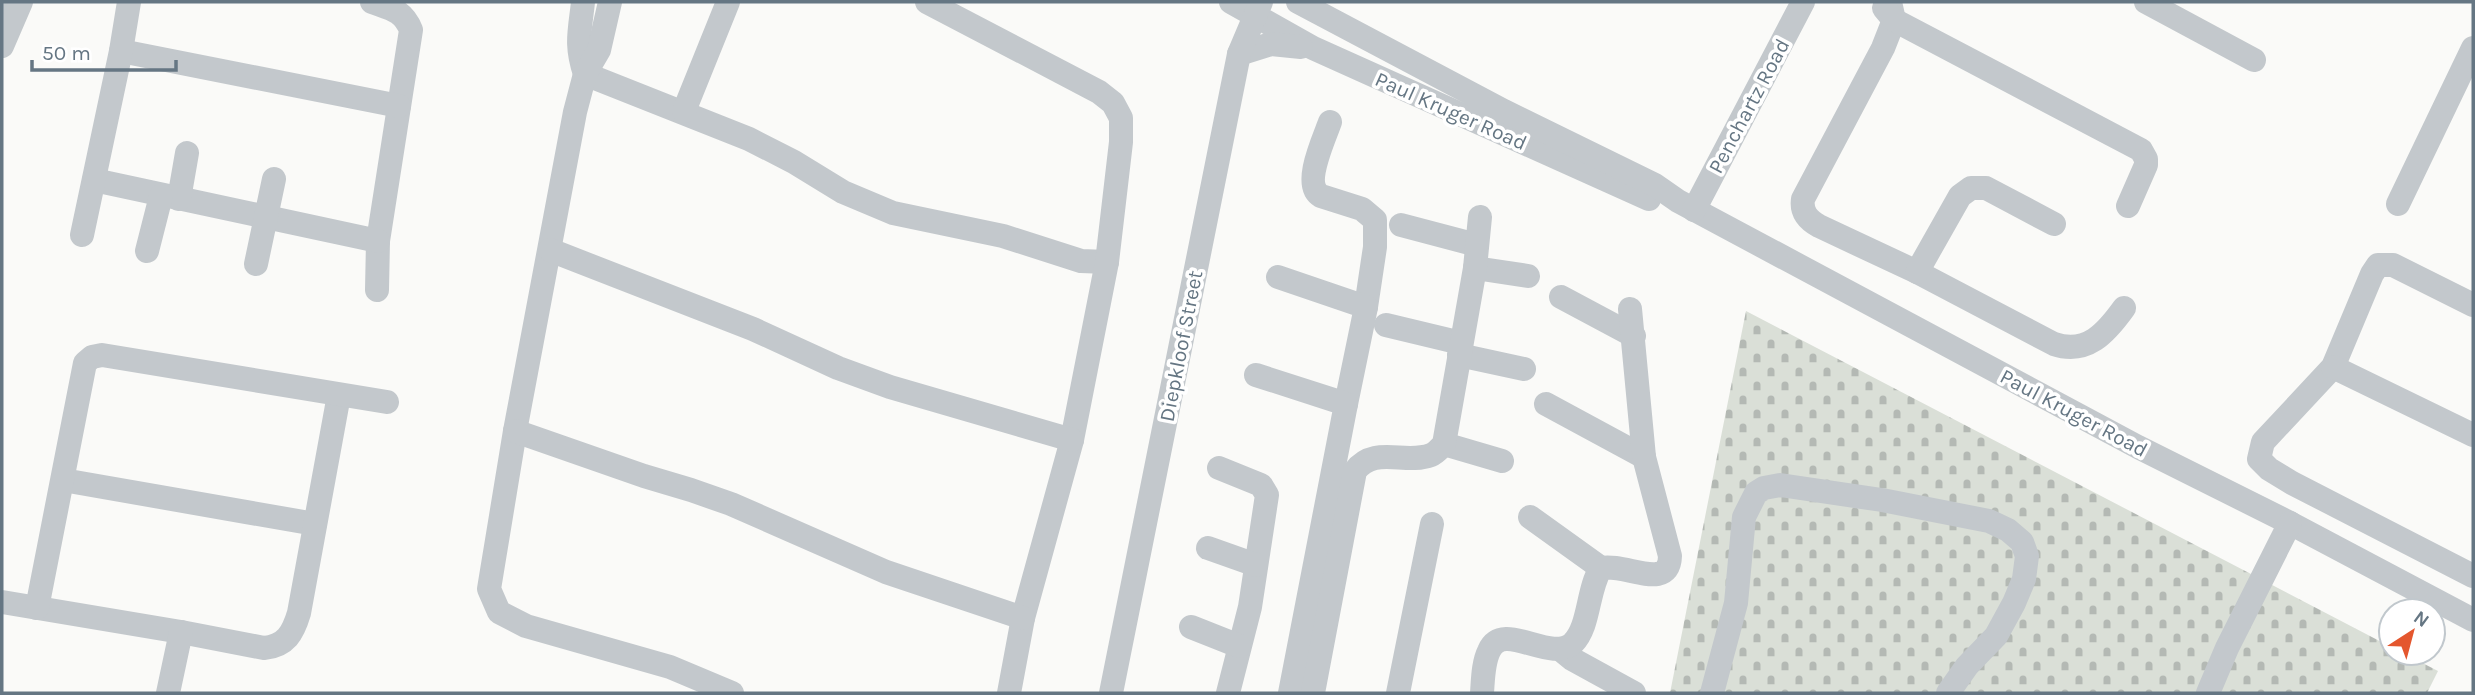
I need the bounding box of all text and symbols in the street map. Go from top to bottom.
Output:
scale bar [32,28,175,72]
street label: Penchartz Road [1703,35,1795,177]
text: 50 m [42,41,91,65]
street label: Paul Kruger Road [1371,67,1531,155]
street label: Diepkloof Street [1155,268,1207,424]
street label: Paul Kruger Road [1996,364,2152,462]
north arrow [2377,597,2447,667]
text: N [2409,606,2433,632]

